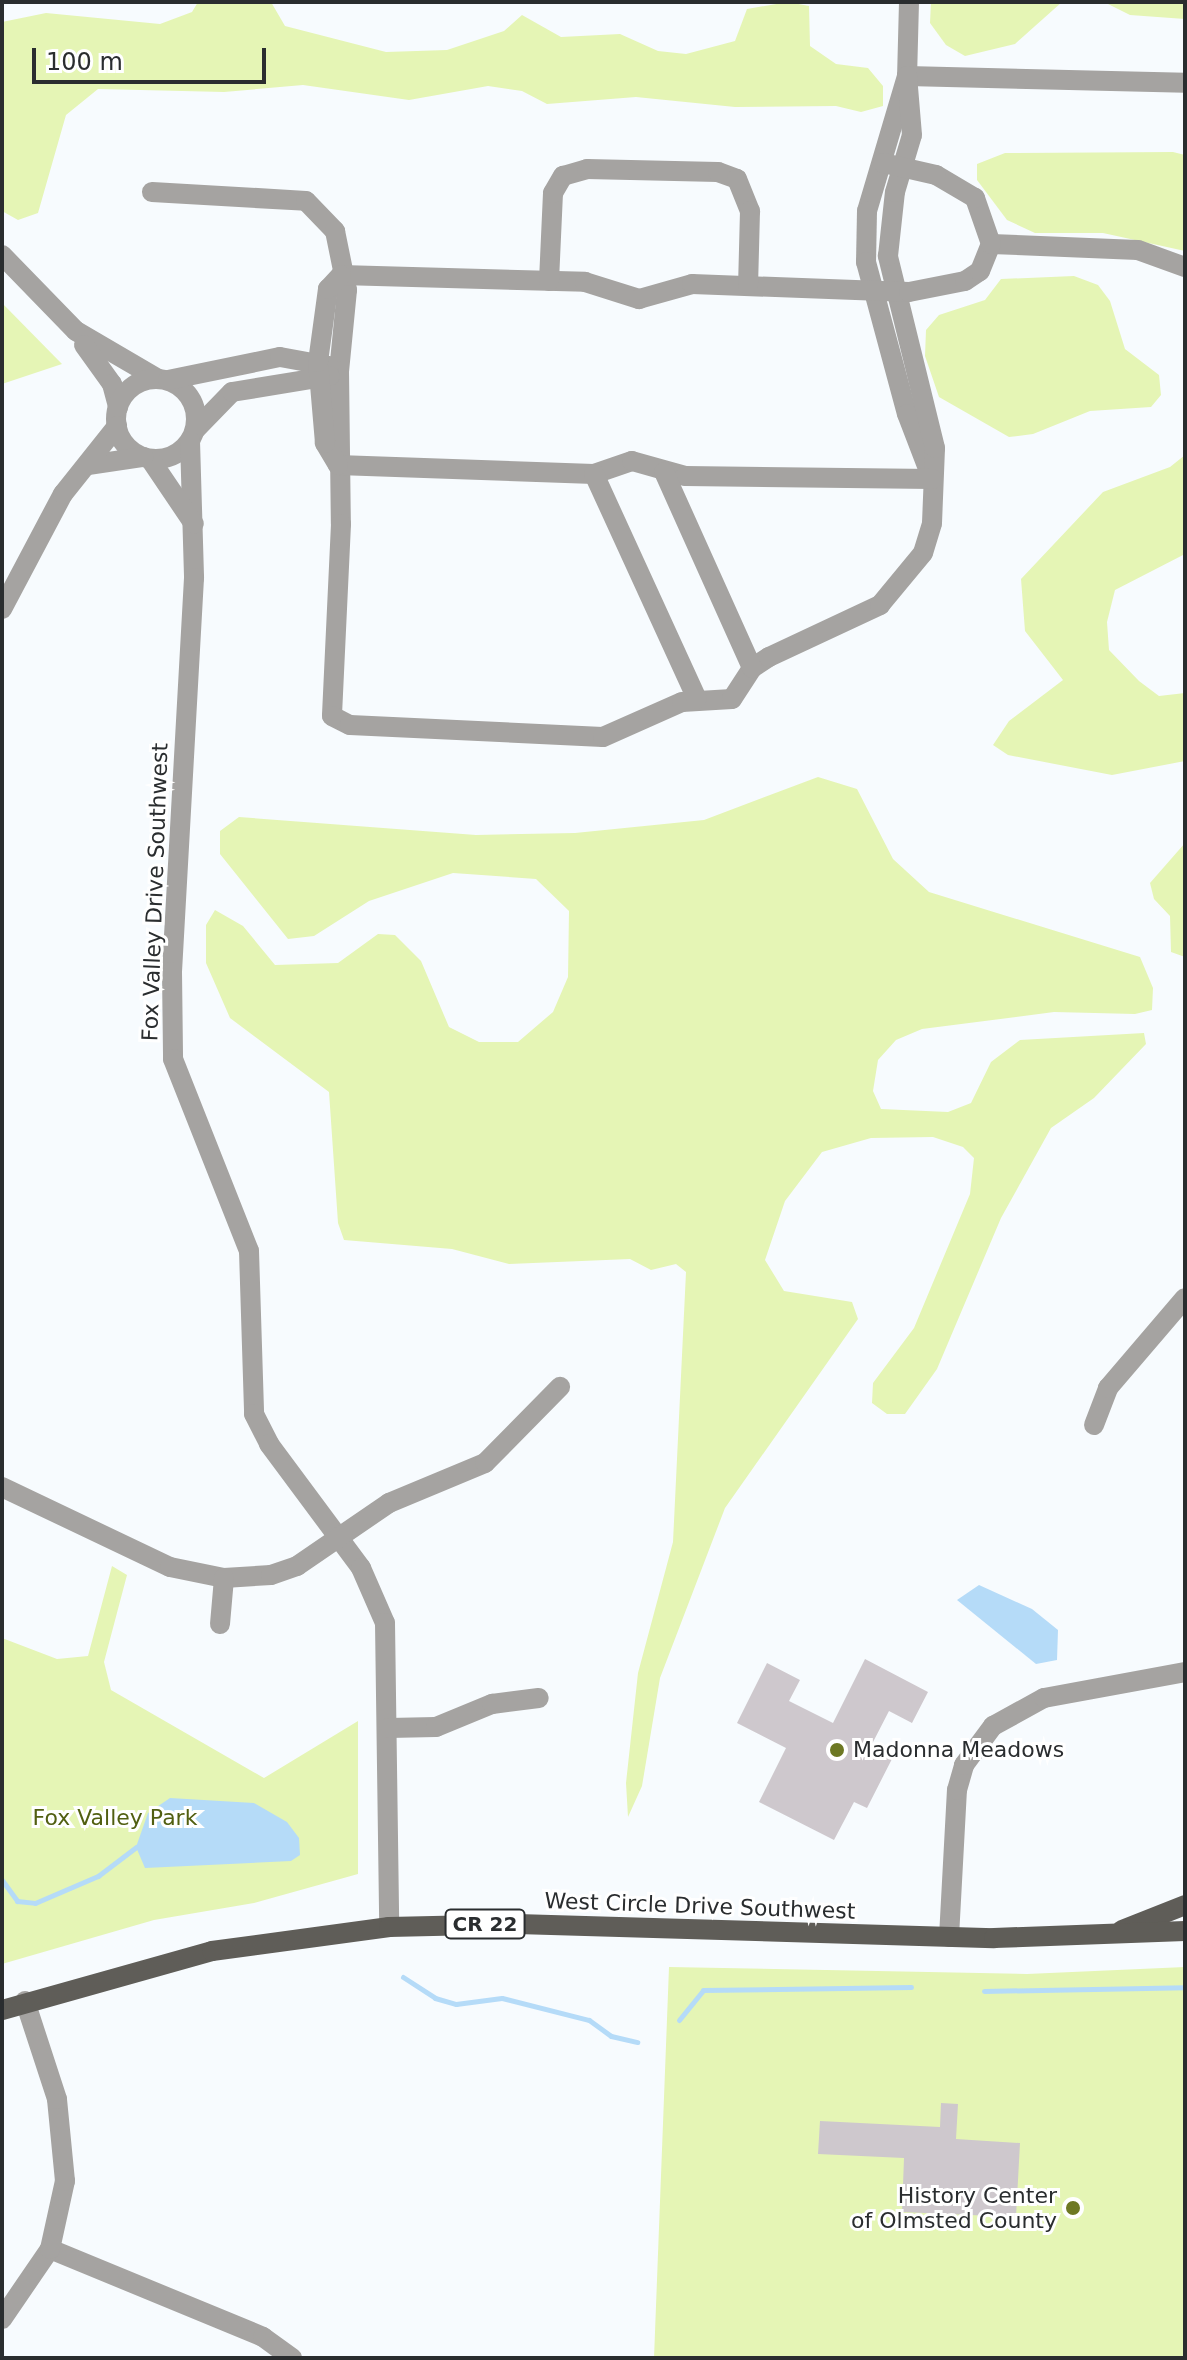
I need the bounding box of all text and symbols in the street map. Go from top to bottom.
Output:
scale bar [36,32,270,82]
text: 100 m [46,48,123,76]
street label: Fox Valley Drive Southwest [137,742,173,1042]
place label: Madonna Meadows [853,1737,1064,1763]
marker: Madonna Meadows [828,1741,846,1759]
park label: Fox Valley Park [33,1805,197,1831]
street label: West Circle Drive Southwest [544,1887,856,1925]
road number: CR 22 [443,1908,527,1940]
place label: History Center of Olmsted County [851,2182,1057,2234]
marker: History Center of Olmsted County [1064,2199,1082,2217]

